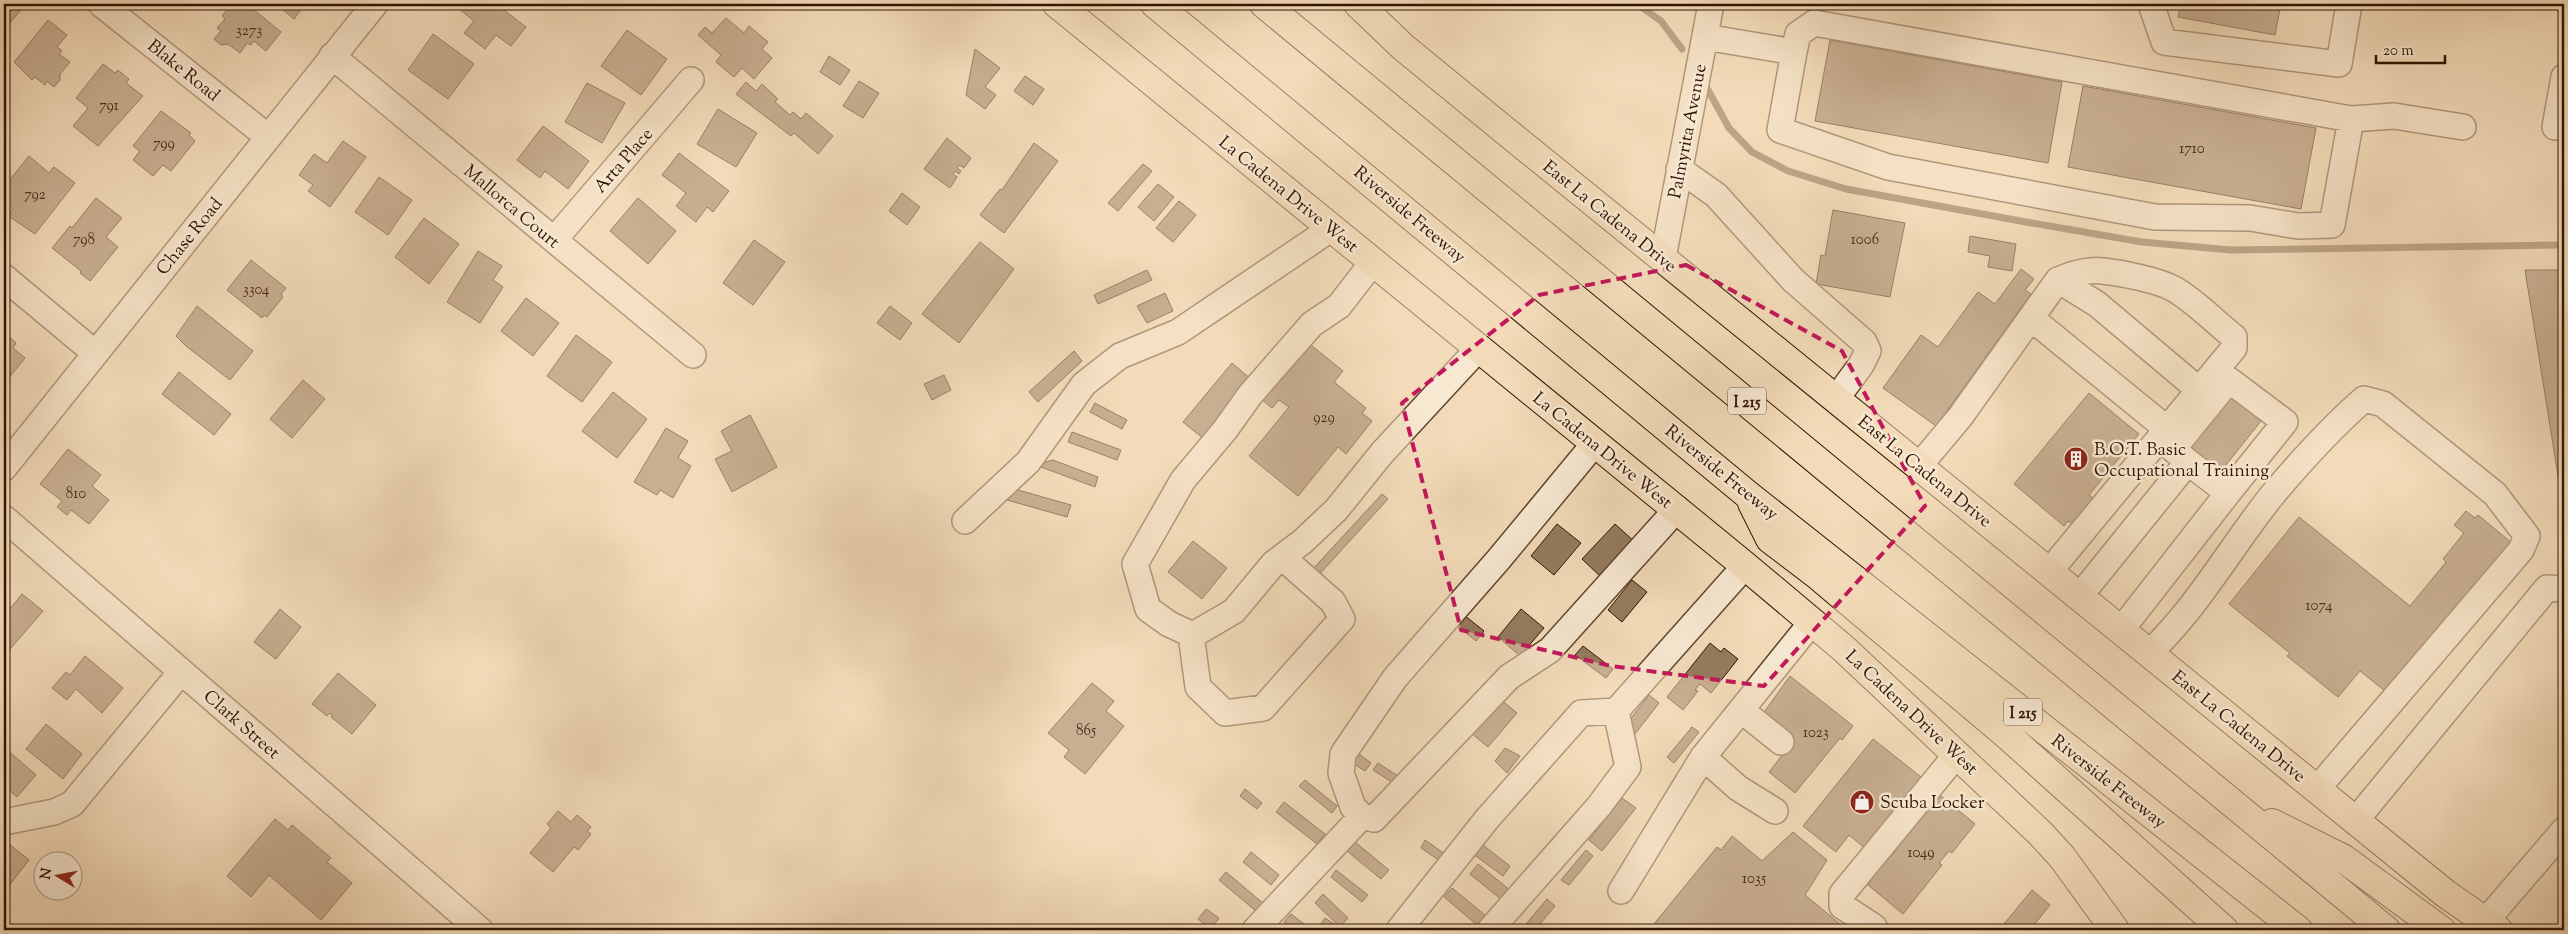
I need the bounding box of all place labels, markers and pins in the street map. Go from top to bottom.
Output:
place label: B.O.T. Basic Occupational Training [2094,438,2269,485]
building icon: B.O.T. Basic Occupational Training [2063,446,2089,472]
shop icon: Scuba Locker [1849,789,1875,815]
place label: Scuba Locker [1880,791,1985,817]

